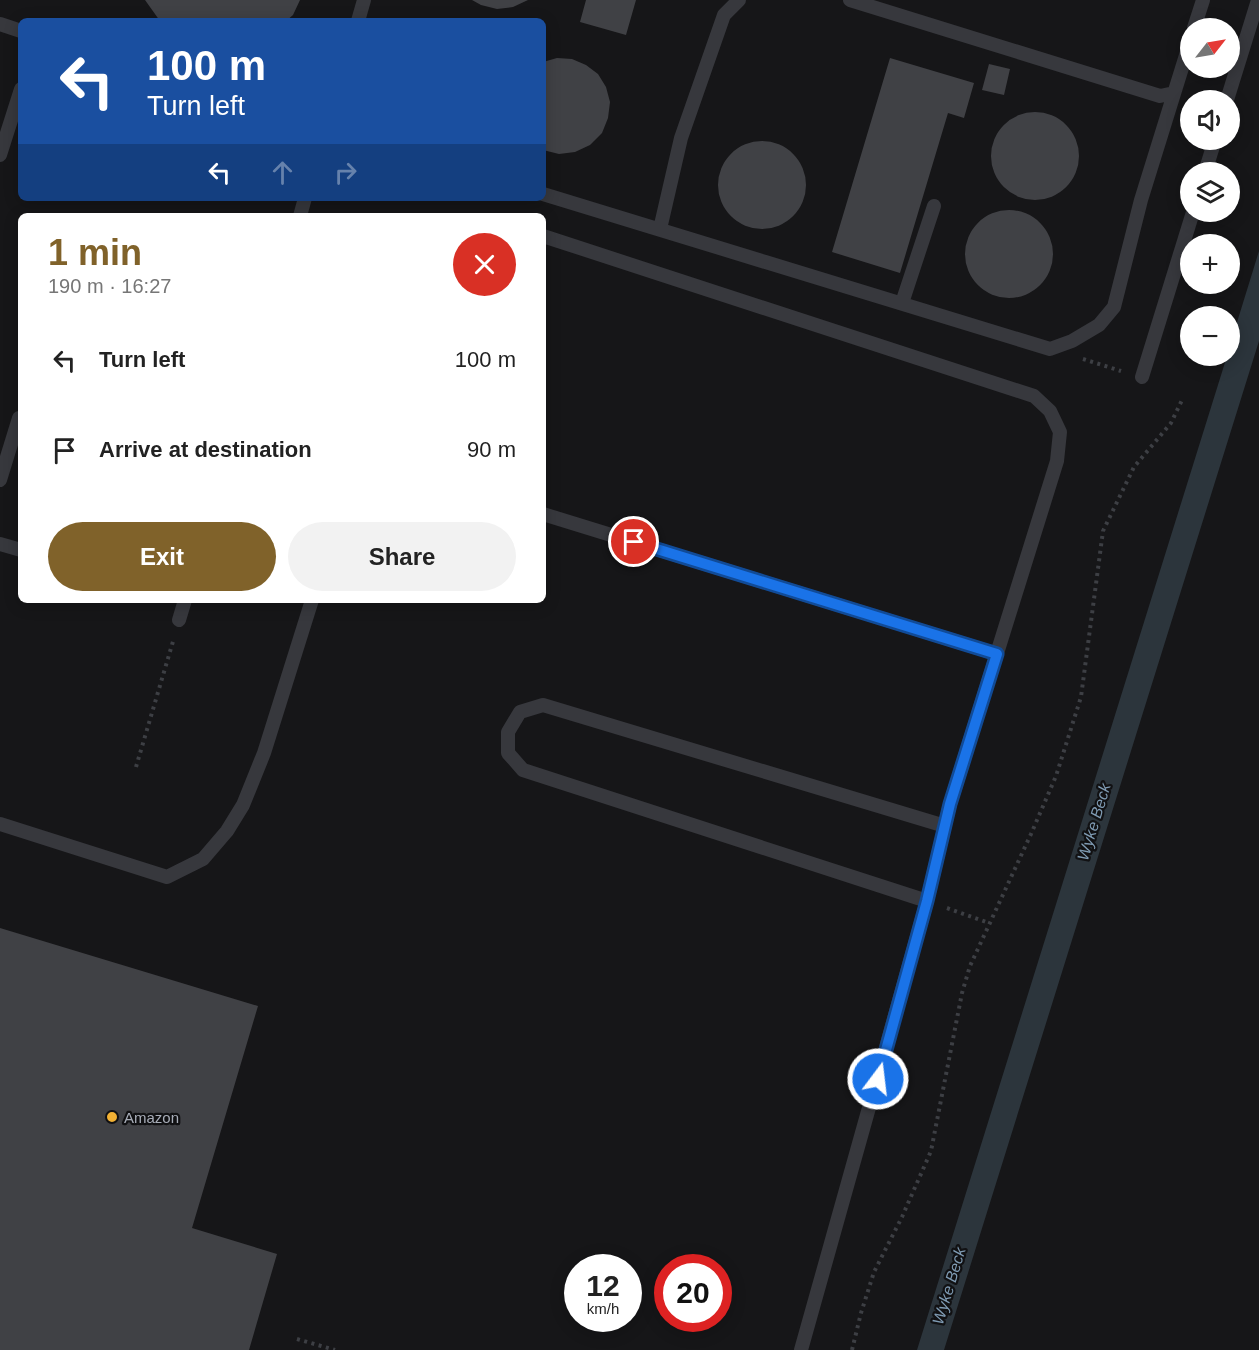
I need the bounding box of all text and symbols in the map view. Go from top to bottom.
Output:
north arrow [1180,18,1240,78]
map controls [1180,18,1240,366]
icon: left [48,42,126,120]
text: 100 m [147,42,266,89]
button: sound [1180,90,1240,150]
text: Turn left [147,91,245,121]
icon: left [203,156,236,189]
icon: ahead [266,156,299,189]
icon: right [329,156,362,189]
button: layers [1180,162,1240,222]
text: 1 min [48,232,142,273]
button: close [453,233,516,296]
button: + [1180,234,1240,294]
text: 190 m · 16:27 [48,275,171,297]
button: − [1180,306,1240,366]
icon: left [48,344,81,377]
text: Turn left [99,347,185,372]
text: 100 m [455,347,516,372]
icon: arrive [48,434,81,467]
text: Arrive at destination [99,437,312,462]
text: 90 m [467,437,516,462]
pin [608,516,659,567]
button: Exit [48,522,276,591]
button: Share [288,522,516,591]
icon: arrive [617,525,650,558]
water label: Wyke Beck [1074,780,1114,863]
position arrow [846,1047,910,1111]
place label: Amazon [124,1109,179,1126]
marker: Amazon [105,1110,119,1124]
water label: Wyke Beck [929,1244,969,1327]
speed limit sign: 20 [654,1254,732,1332]
text: 12 [586,1269,620,1302]
text: km/h [587,1300,619,1317]

